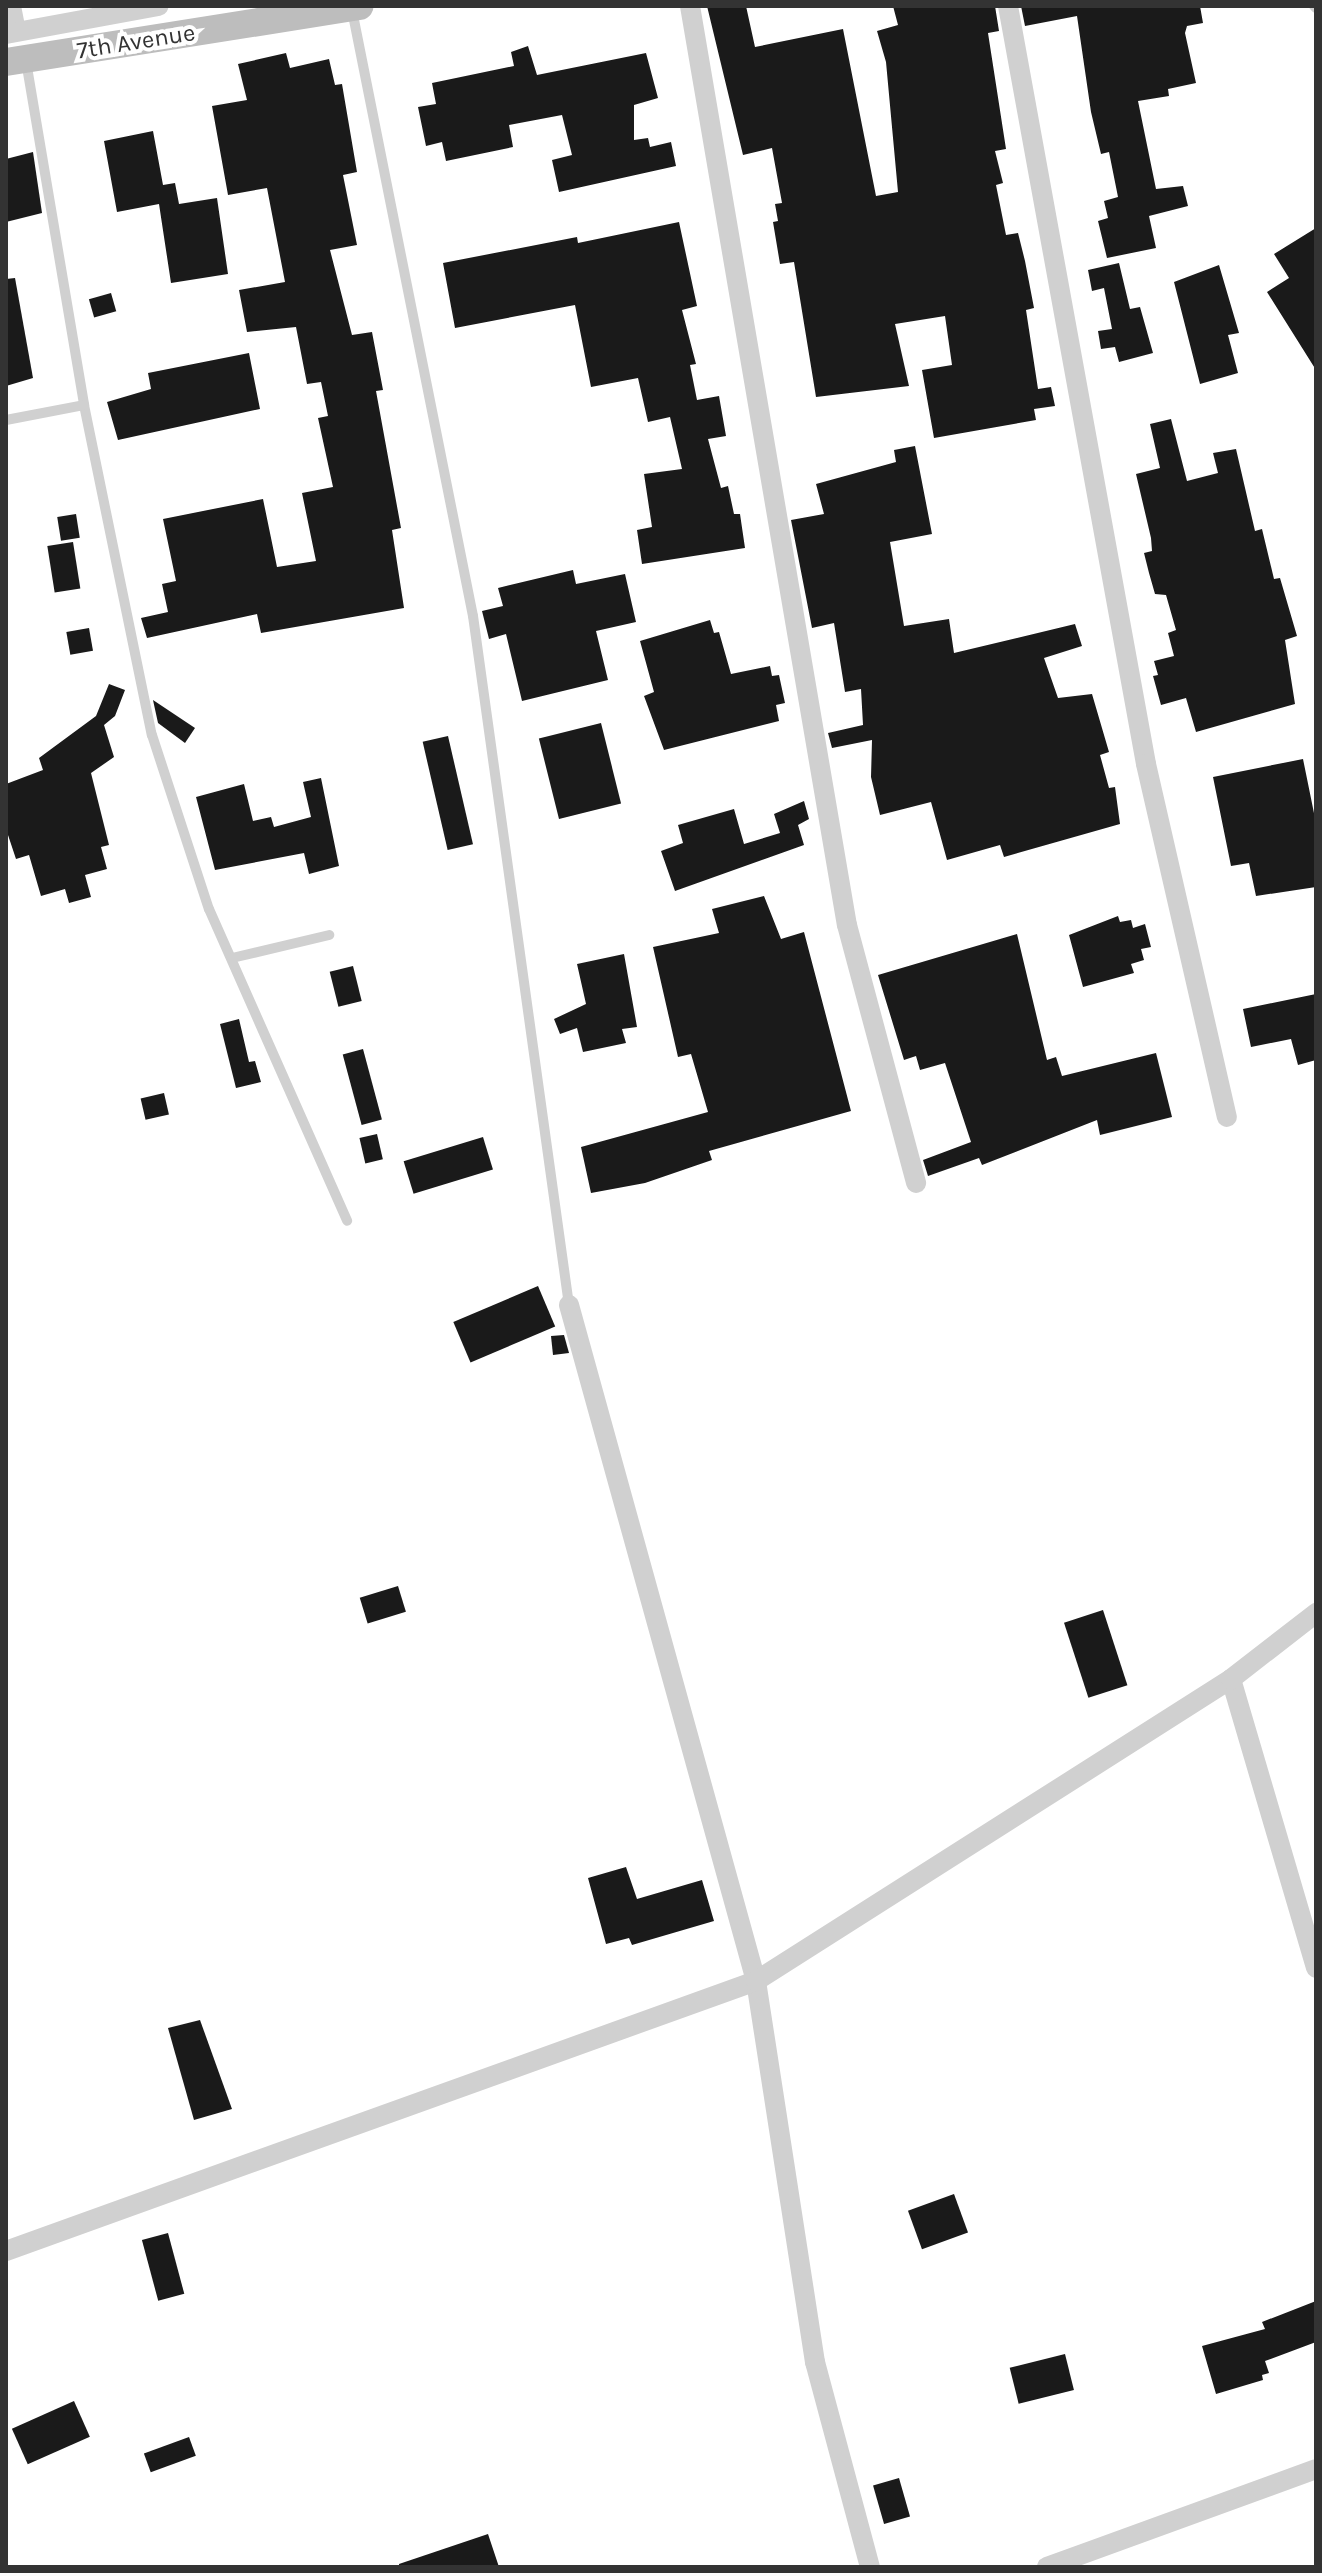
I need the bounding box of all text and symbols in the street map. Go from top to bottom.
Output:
street label: 7th Avenue [75,18,197,66]

